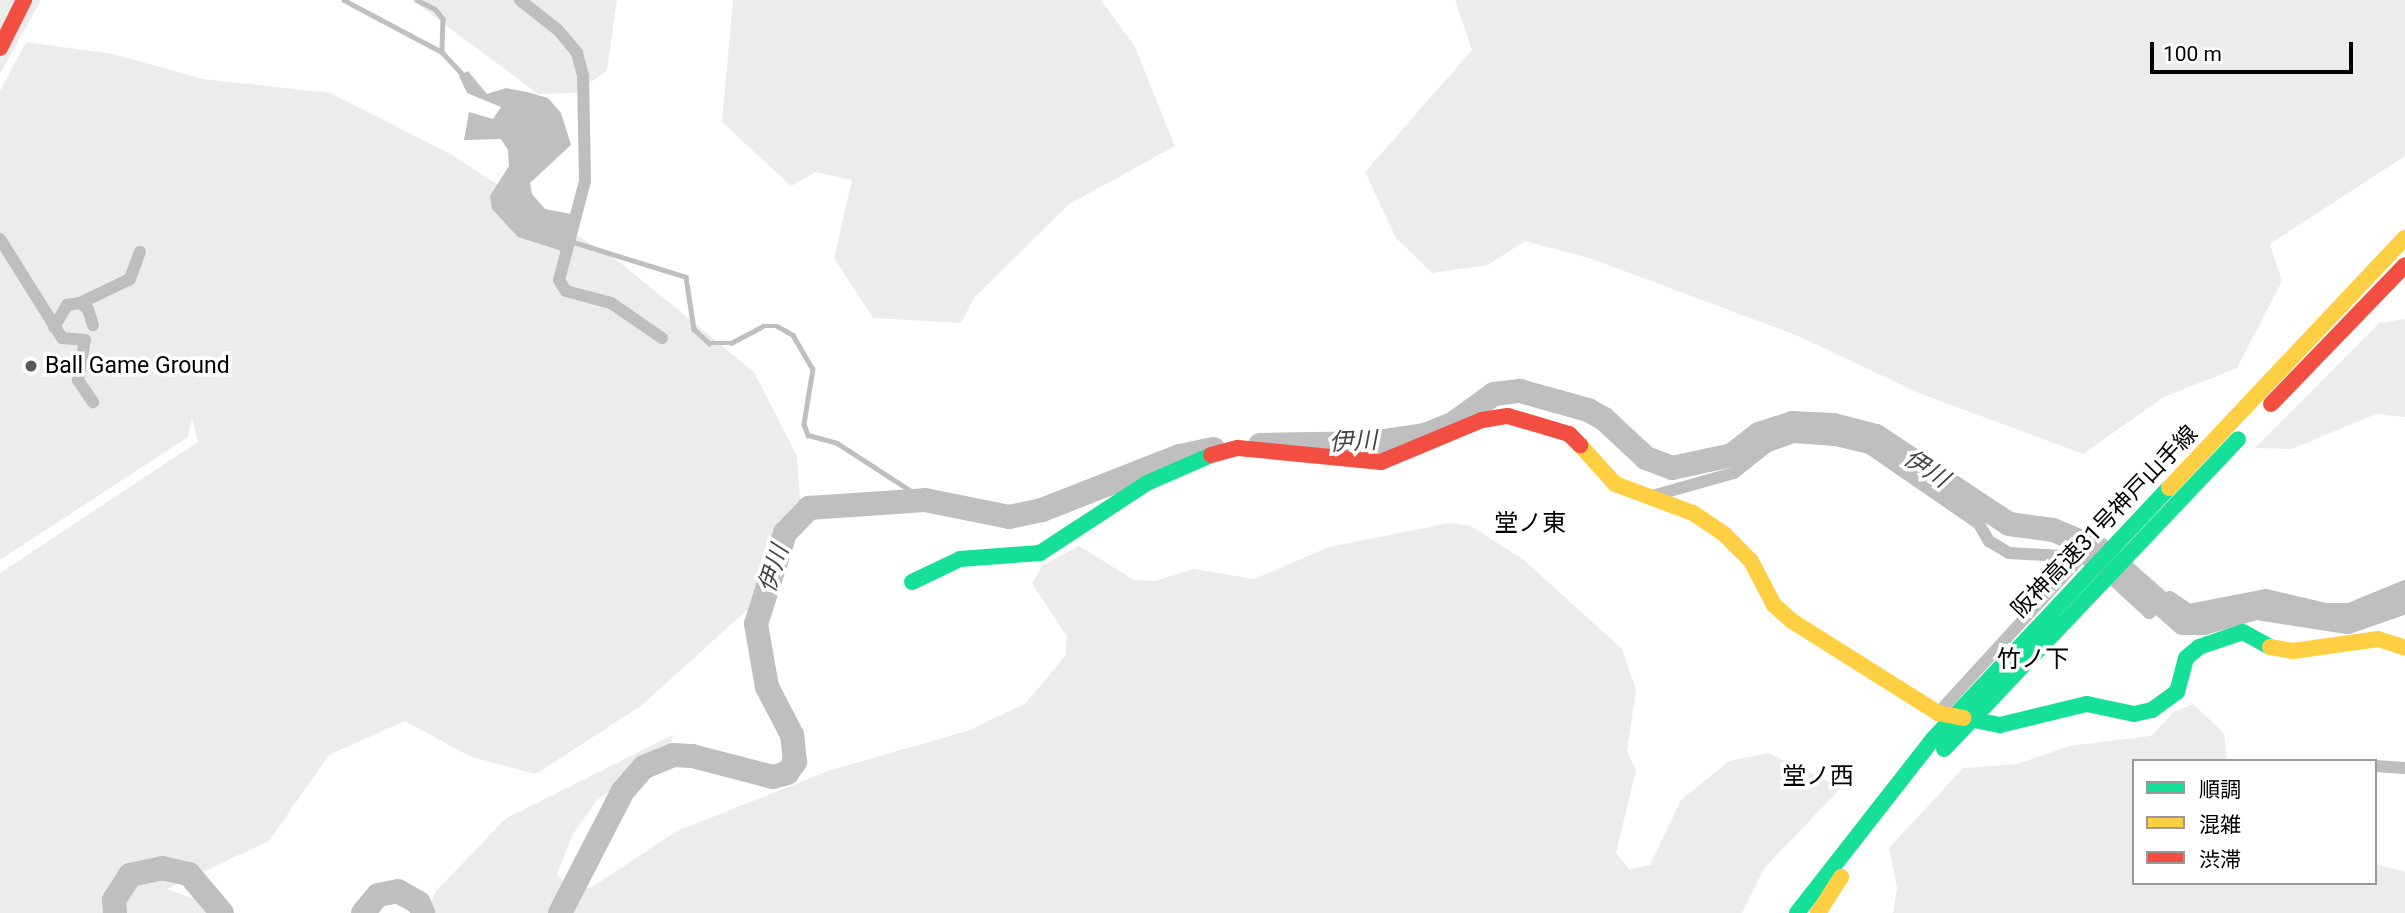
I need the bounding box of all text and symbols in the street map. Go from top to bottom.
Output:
scale bar [2153,28,2356,72]
text: 100 m [2163,42,2222,66]
place label: Ball Game Ground [45,352,230,380]
marker: Ball Game Ground [23,358,39,374]
street label: 阪神高速31号神戸山手線 [2006,420,2204,624]
water label: 伊川 [1328,426,1378,458]
water label: 伊川 [1898,444,1954,494]
district label: 堂ノ東 [1494,510,1566,538]
water label: 伊川 [753,542,795,596]
district label: 竹ノ下 [1997,646,2069,674]
legend [2132,759,2377,885]
district label: 堂ノ西 [1782,763,1854,791]
text: 順調 [2199,778,2241,802]
text: 混雑 [2199,813,2241,837]
text: 渋滞 [2199,848,2241,872]

